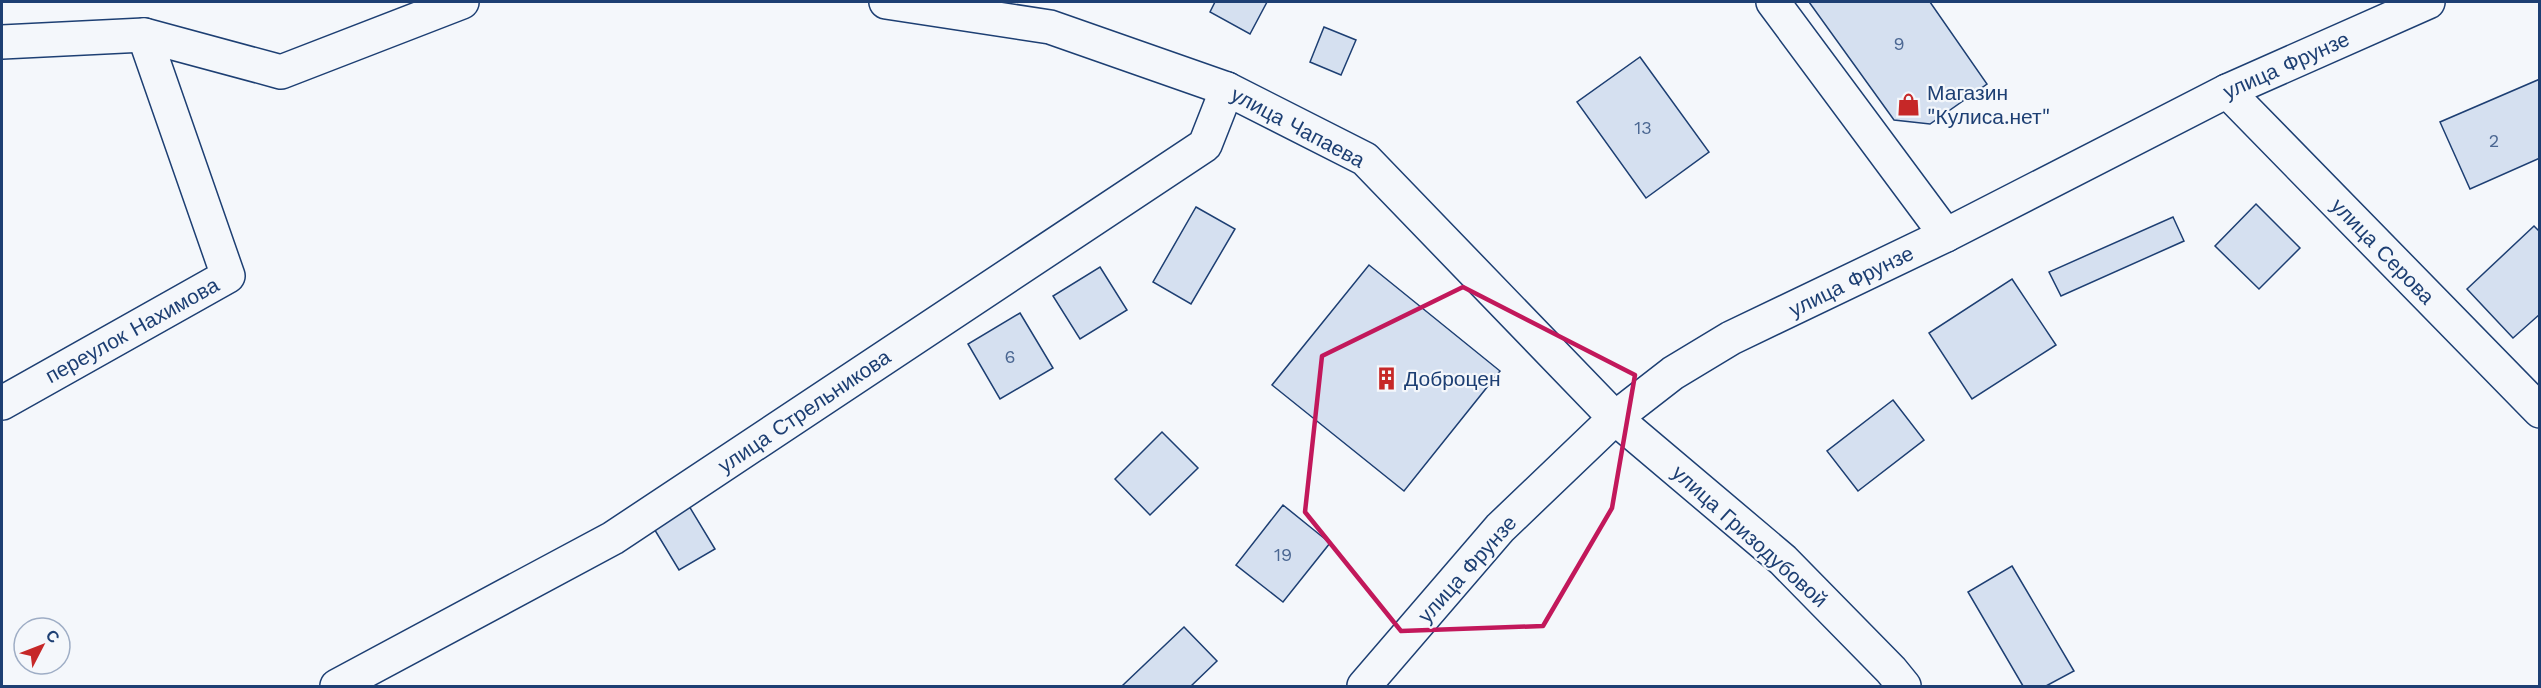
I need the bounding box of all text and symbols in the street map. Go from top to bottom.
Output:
street label: улица Фрунзе [2219,26,2353,104]
house number: 9 [1893,33,1905,54]
place label: Магазин "Кулиса.нет" [1927,80,2050,129]
street label: улица Чапаева [1227,81,1369,173]
shop icon: Магазин "Кулиса.нет" [1896,91,1922,117]
house number: 13 [1634,117,1652,138]
house number: 2 [2489,130,2499,151]
street label: улица Серова [2326,193,2440,309]
street label: улица Фрунзе [1785,240,1917,322]
street label: переулок Нахимова [41,272,223,388]
street label: улица Стрельникова [713,344,895,478]
house number: 6 [1005,346,1015,367]
building icon: Доброцен [1373,365,1399,391]
place label: Доброцен [1404,366,1501,391]
street label: улица Гризодубовой [1667,460,1833,612]
street label: улица Фрунзе [1412,510,1522,628]
house number: 19 [1274,544,1292,565]
north arrow [12,616,72,676]
text: С [42,626,64,647]

